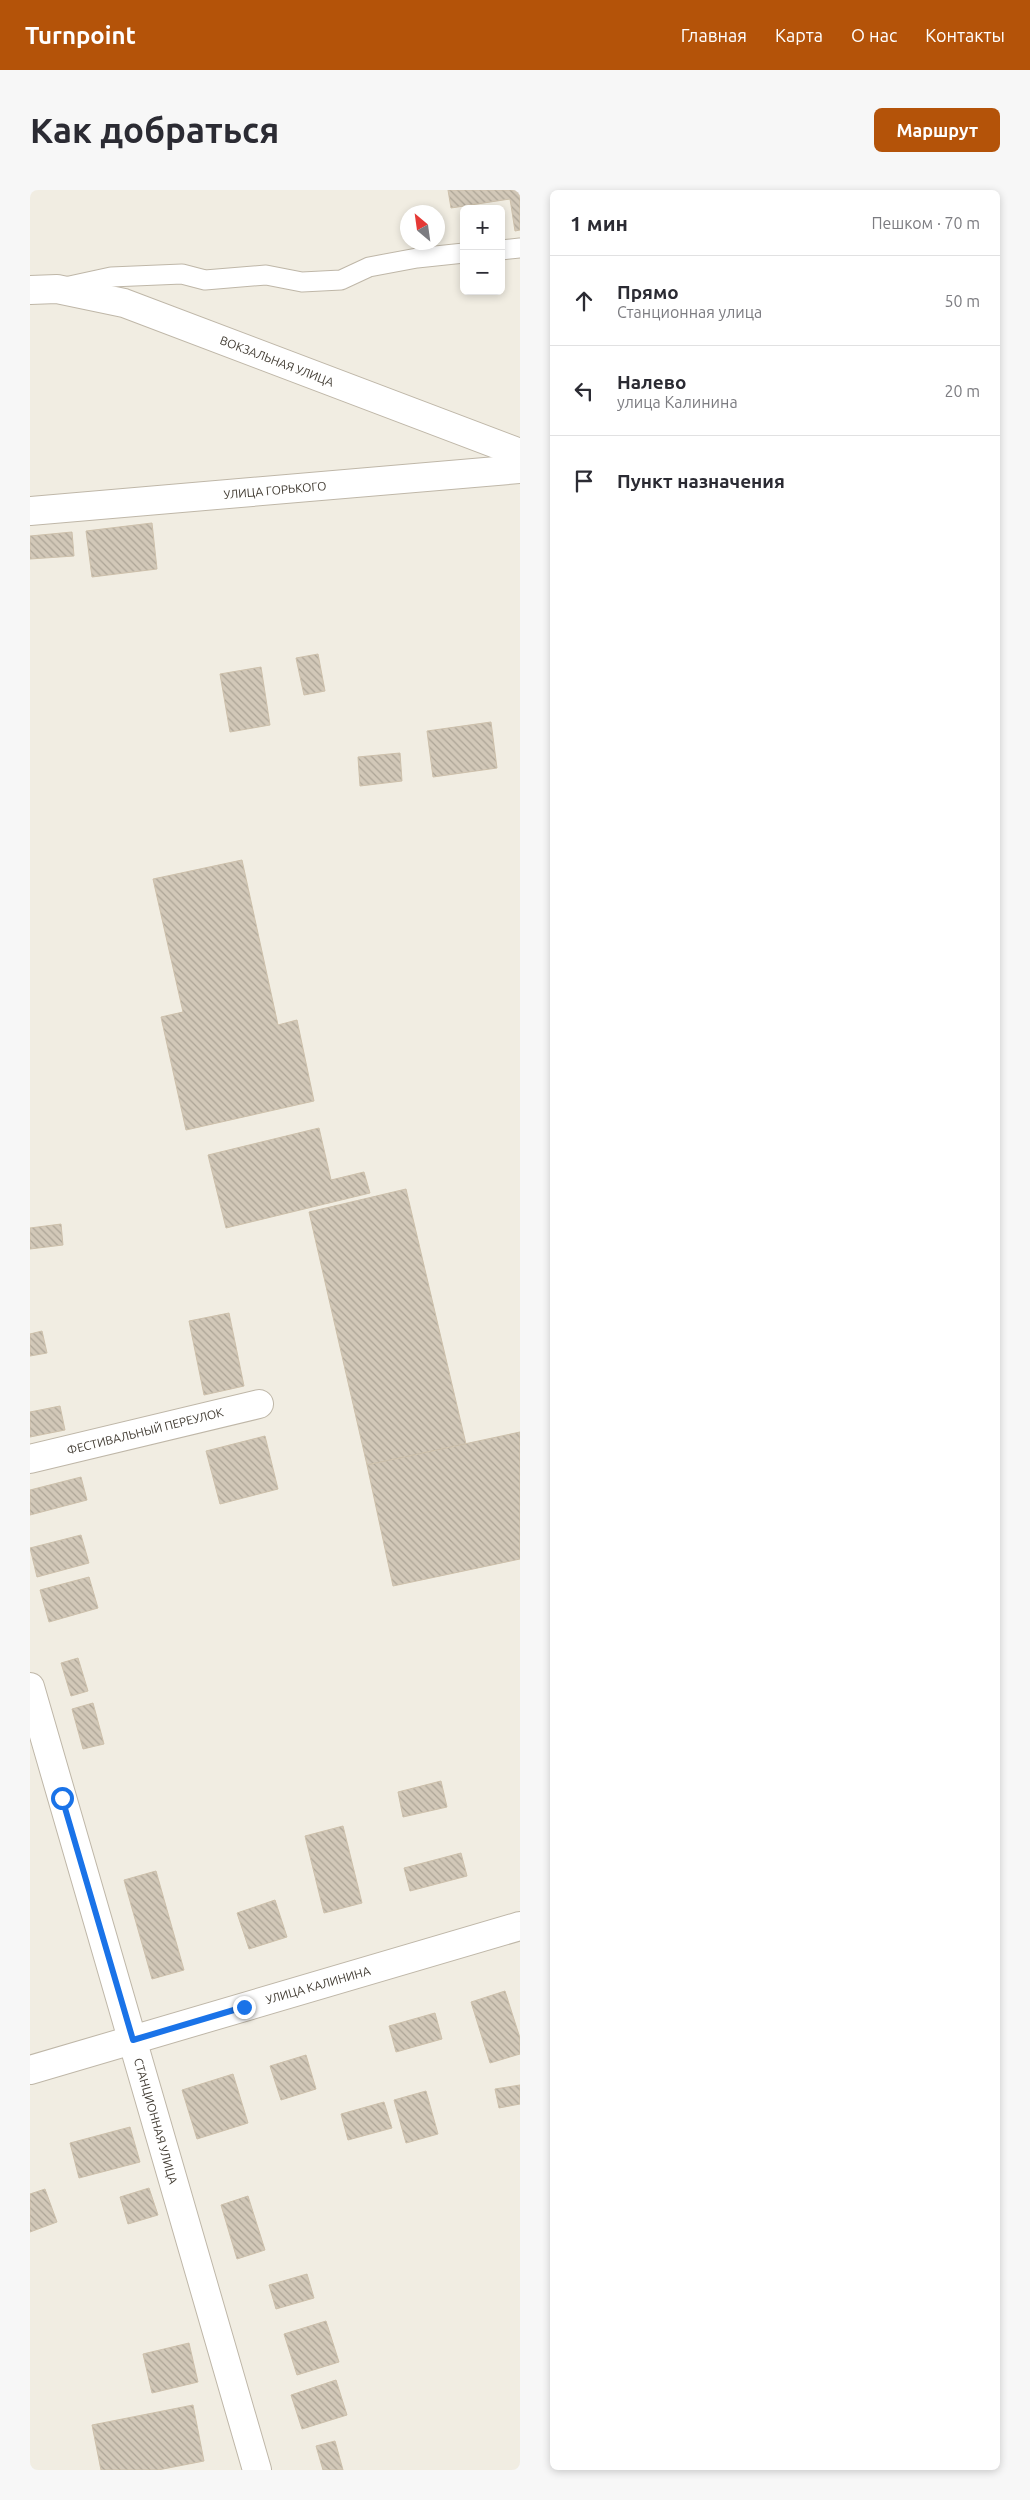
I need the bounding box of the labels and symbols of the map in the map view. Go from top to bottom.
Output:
north arrow [400,205,445,250]
street label: ВОКЗАЛЬНАЯ УЛИЦА [218,333,336,389]
street label: УЛИЦА ГОРЬКОГО [223,479,327,501]
street label: ФЕСТИВАЛЬНЫЙ ПЕРЕУЛОК [65,1405,225,1457]
route start [51,1787,74,1810]
street label: УЛИЦА КАЛИНИНА [264,1964,372,2006]
route end [233,1996,256,2019]
street label: СТАНЦИОННАЯ УЛИЦА [132,2056,180,2186]

